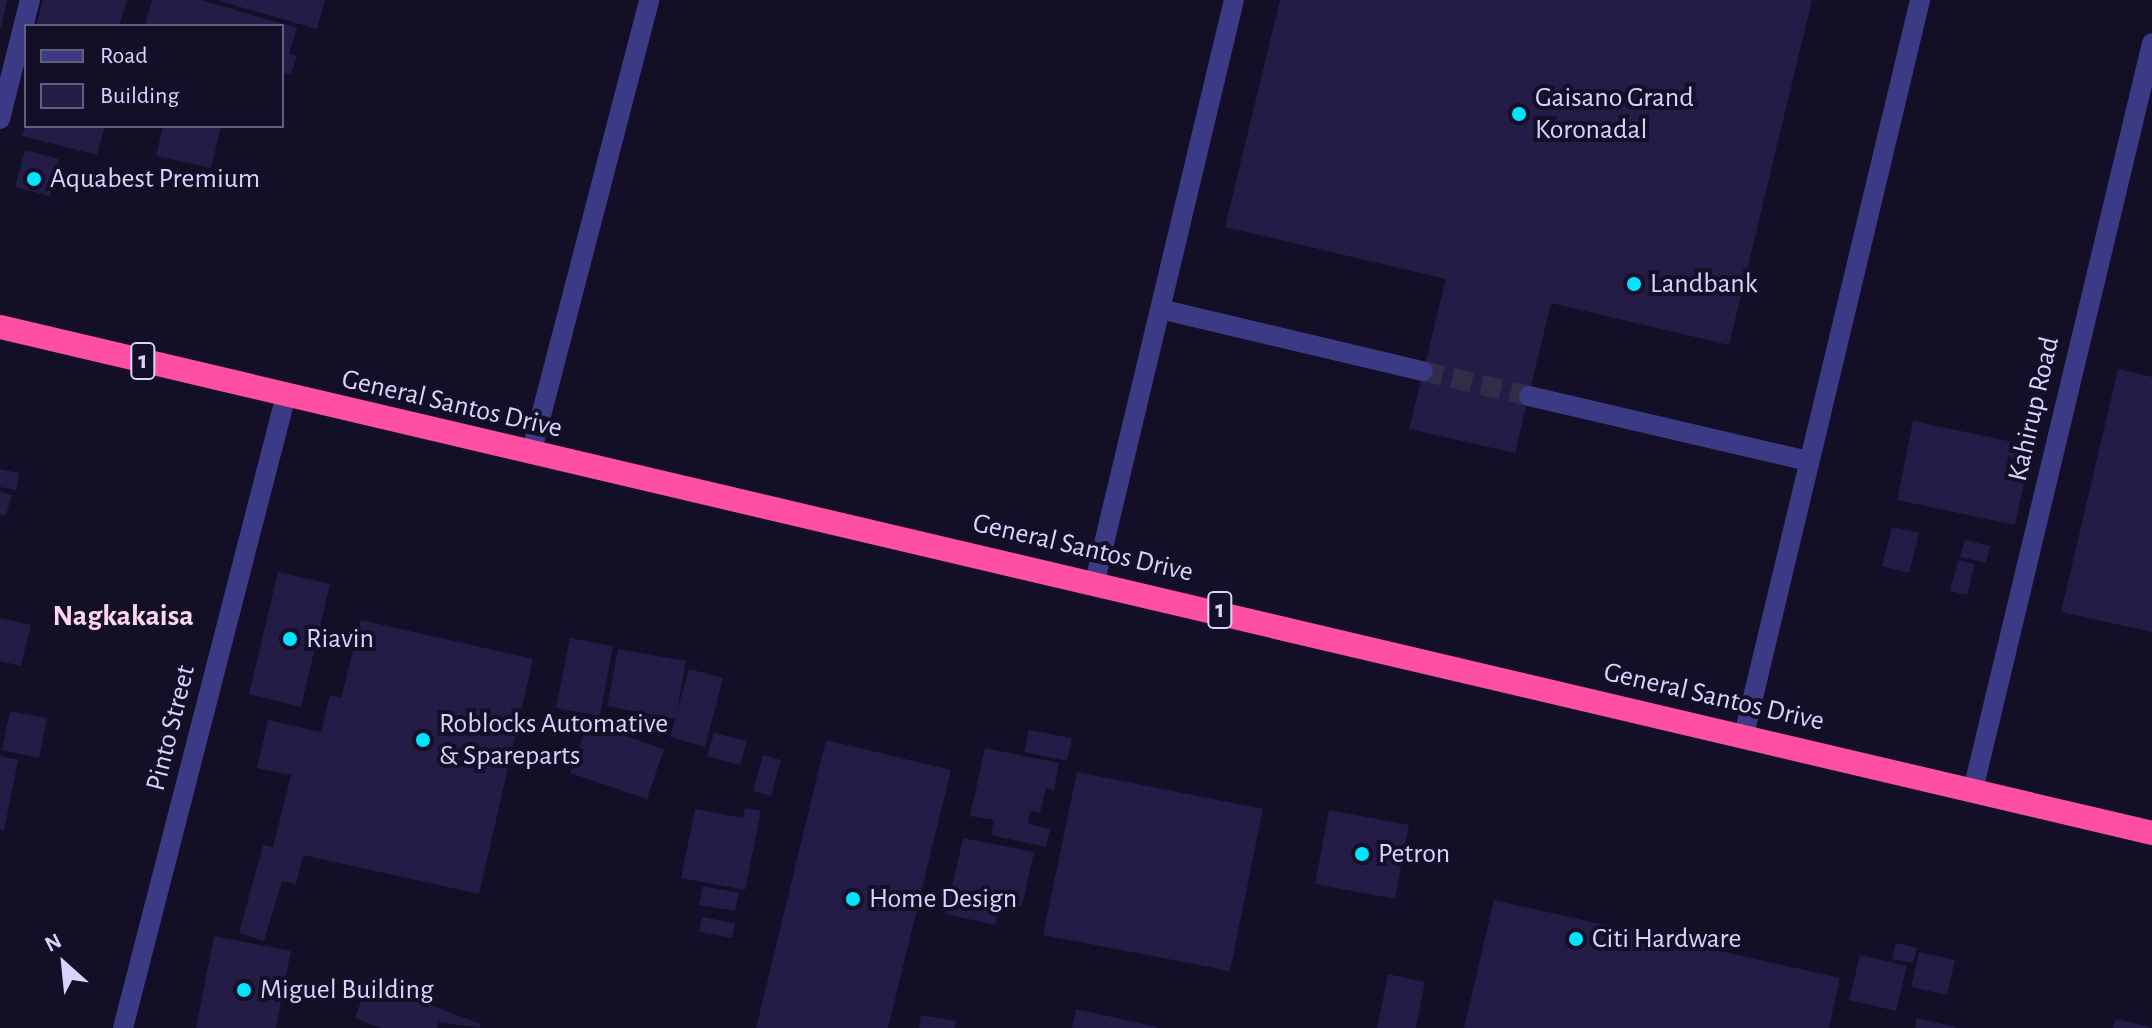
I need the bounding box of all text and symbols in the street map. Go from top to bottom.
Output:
legend [24,24,284,128]
text: Road [100,44,148,68]
place label: Gaisano Grand Koronadal [1535,81,1694,147]
text: Building [100,84,179,108]
marker: Gaisano Grand Koronadal [1510,105,1528,123]
place label: Aquabest Premium [50,162,260,196]
marker: Aquabest Premium [25,170,43,188]
place label: Landbank [1650,267,1758,301]
marker: Landbank [1625,275,1643,293]
street label: Kahirup Road [2001,334,2067,484]
road number: 1 [129,339,157,383]
street label: General Santos Drive [339,362,565,446]
street label: General Santos Drive [970,506,1196,590]
road number: 1 [1206,588,1234,632]
district label: Nagkakaisa [52,598,194,634]
place label: Riavin [306,622,374,656]
marker: Riavin [281,630,299,648]
street label: General Santos Drive [1601,655,1827,739]
street label: Pinto Street [139,662,203,794]
place label: Roblocks Automative & Spareparts [439,707,668,773]
marker: Roblocks Automative & Spareparts [414,731,432,749]
place label: Petron [1378,837,1450,871]
marker: Petron [1353,845,1371,863]
place label: Home Design [869,882,1017,916]
marker: Home Design [844,890,862,908]
place label: Citi Hardware [1592,922,1741,956]
north arrow [24,924,104,1004]
text: N [41,929,65,956]
marker: Citi Hardware [1567,930,1585,948]
place label: Miguel Building [260,973,434,1007]
marker: Miguel Building [235,981,253,999]

